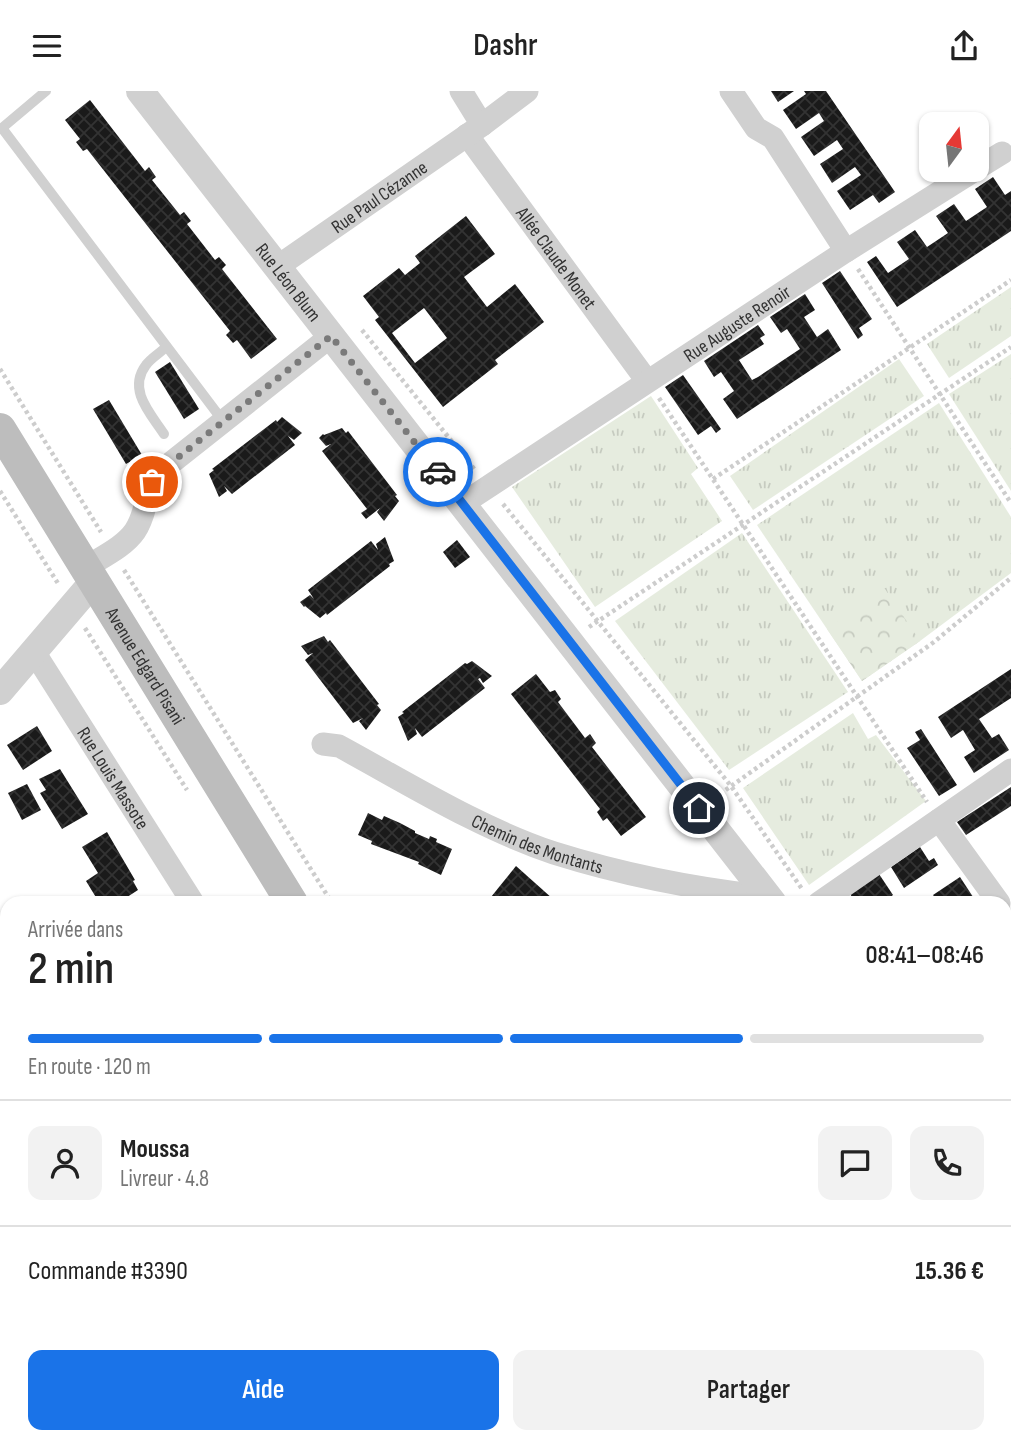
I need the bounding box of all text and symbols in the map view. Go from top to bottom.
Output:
text: Dashr [473,26,538,65]
icon: menu [28,27,66,65]
icon: share [945,27,983,65]
north arrow [919,112,989,182]
map controls [919,112,989,182]
street label: Rue Paul Cézanne [327,156,432,239]
street label: Allée Claude Monet [510,202,601,314]
street label: Rue Léon Blum [250,239,325,327]
street label: Rue Auguste Renoir [680,280,796,368]
courier [403,437,473,507]
pin [122,452,182,512]
icon: car [419,453,457,491]
icon: bag [133,463,171,501]
street label: Avenue Edgard Pisani [99,603,189,729]
street label: Rue Louis Massote [72,723,153,834]
pin [669,778,729,838]
icon: home [680,789,718,827]
street label: Chemin des Montants [467,810,605,880]
text: Arrivée dans [28,916,123,944]
text: 08:41–08:46 [866,940,984,971]
text: 2 min [28,942,114,997]
text: En route · 120 m [28,1053,151,1081]
button: person [28,1126,102,1200]
button: chat [818,1126,892,1200]
button: phone [910,1126,984,1200]
text: Moussa [120,1134,190,1165]
text: Livreur · 4.8 [120,1165,209,1193]
text: Commande #3390 [28,1256,188,1287]
text: 15.36 € [915,1256,984,1287]
button: Aide [28,1350,499,1430]
button: Partager [513,1350,984,1430]

